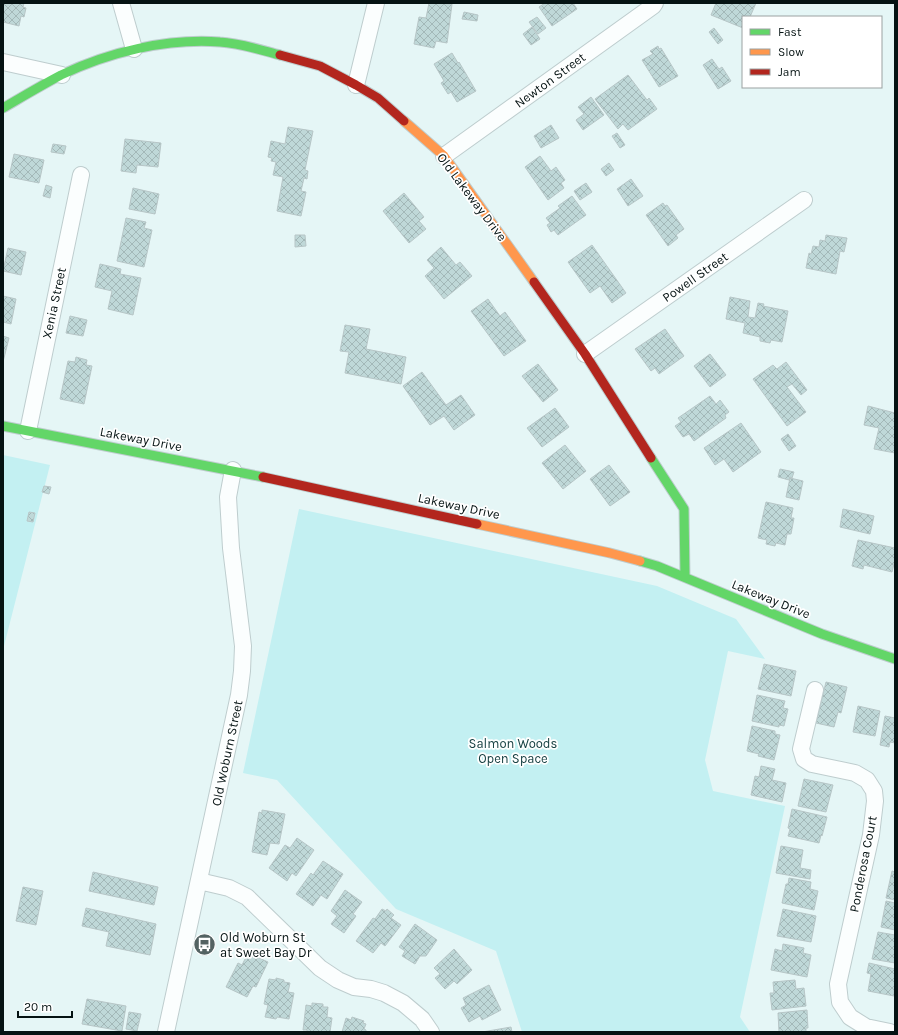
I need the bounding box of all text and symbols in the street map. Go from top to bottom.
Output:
legend [742,16,882,88]
text: Fast [778,25,802,39]
text: Slow [778,45,804,59]
street label: Newton Street [512,49,588,111]
text: Jam [778,65,801,79]
street label: Old Lakeway Drive [434,150,510,244]
street label: Powell Street [659,249,731,305]
street label: Xenia Street [39,266,69,340]
street label: Lakeway Drive [99,424,184,454]
street label: Lakeway Drive [417,490,502,522]
street label: Lakeway Drive [730,576,813,622]
street label: Old Woburn Street [208,699,246,807]
park label: Salmon Woods Open Space [469,736,558,766]
street label: Ponderosa Court [846,814,880,914]
place label: Old Woburn St at Sweet Bay Dr [220,930,312,960]
bus stop icon: Old Woburn St at Sweet Bay Dr [191,931,217,957]
scale bar [18,993,72,1019]
text: 20 m [24,1000,52,1014]

